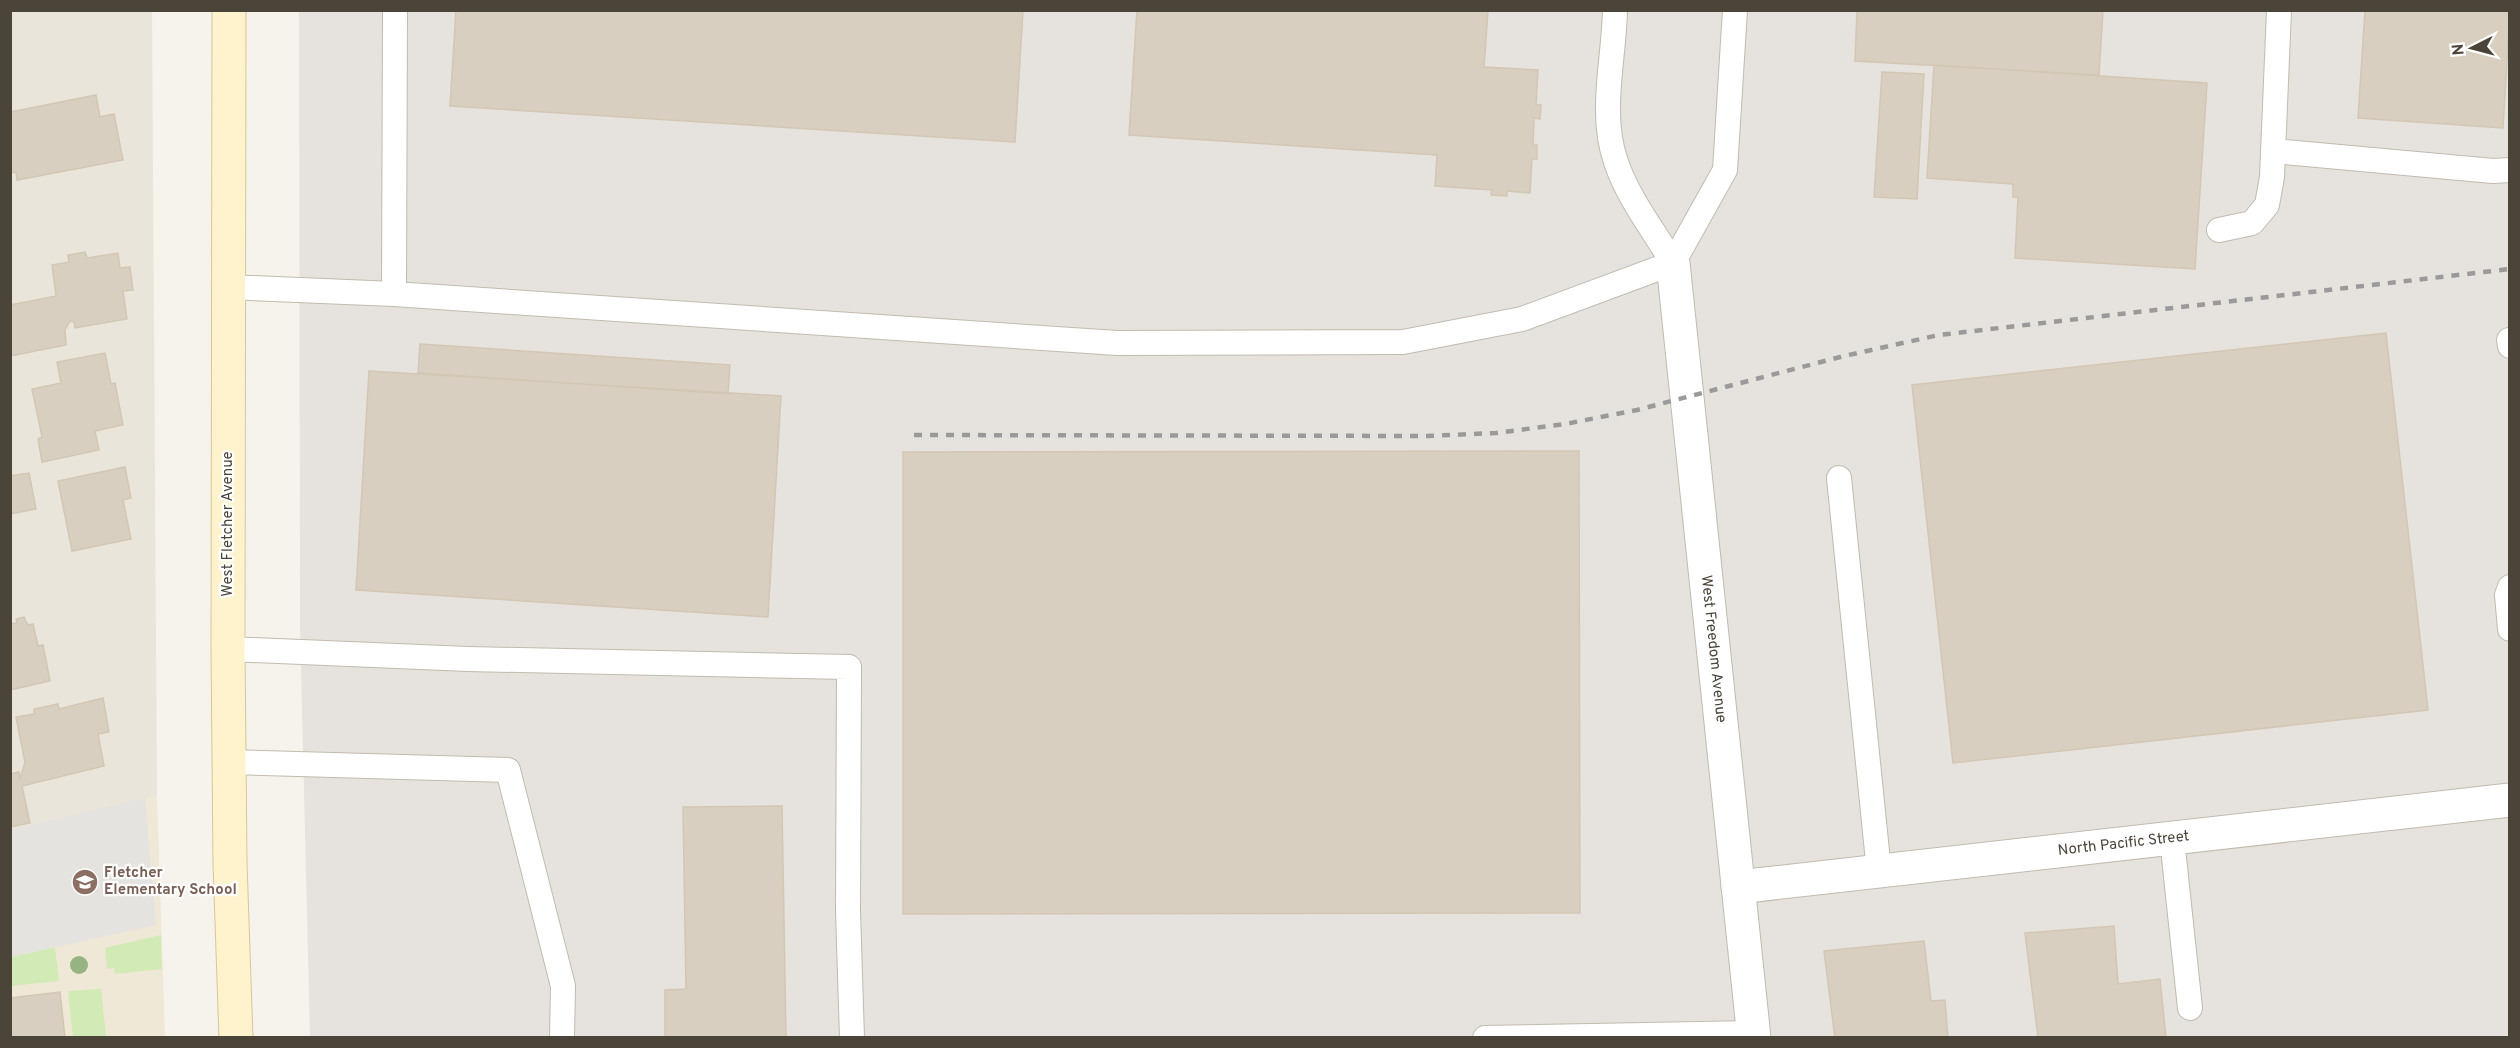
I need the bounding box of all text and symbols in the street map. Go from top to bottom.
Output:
north arrow [2442,18,2502,78]
text: N [2449,43,2470,56]
street label: West Fletcher Avenue [219,451,238,597]
street label: West Freedom Avenue [1696,574,1730,724]
street label: North Pacific Street [2057,827,2190,860]
place label: Fletcher Elementary School [104,864,237,900]
school or university icon: Fletcher Elementary School [70,867,100,897]

